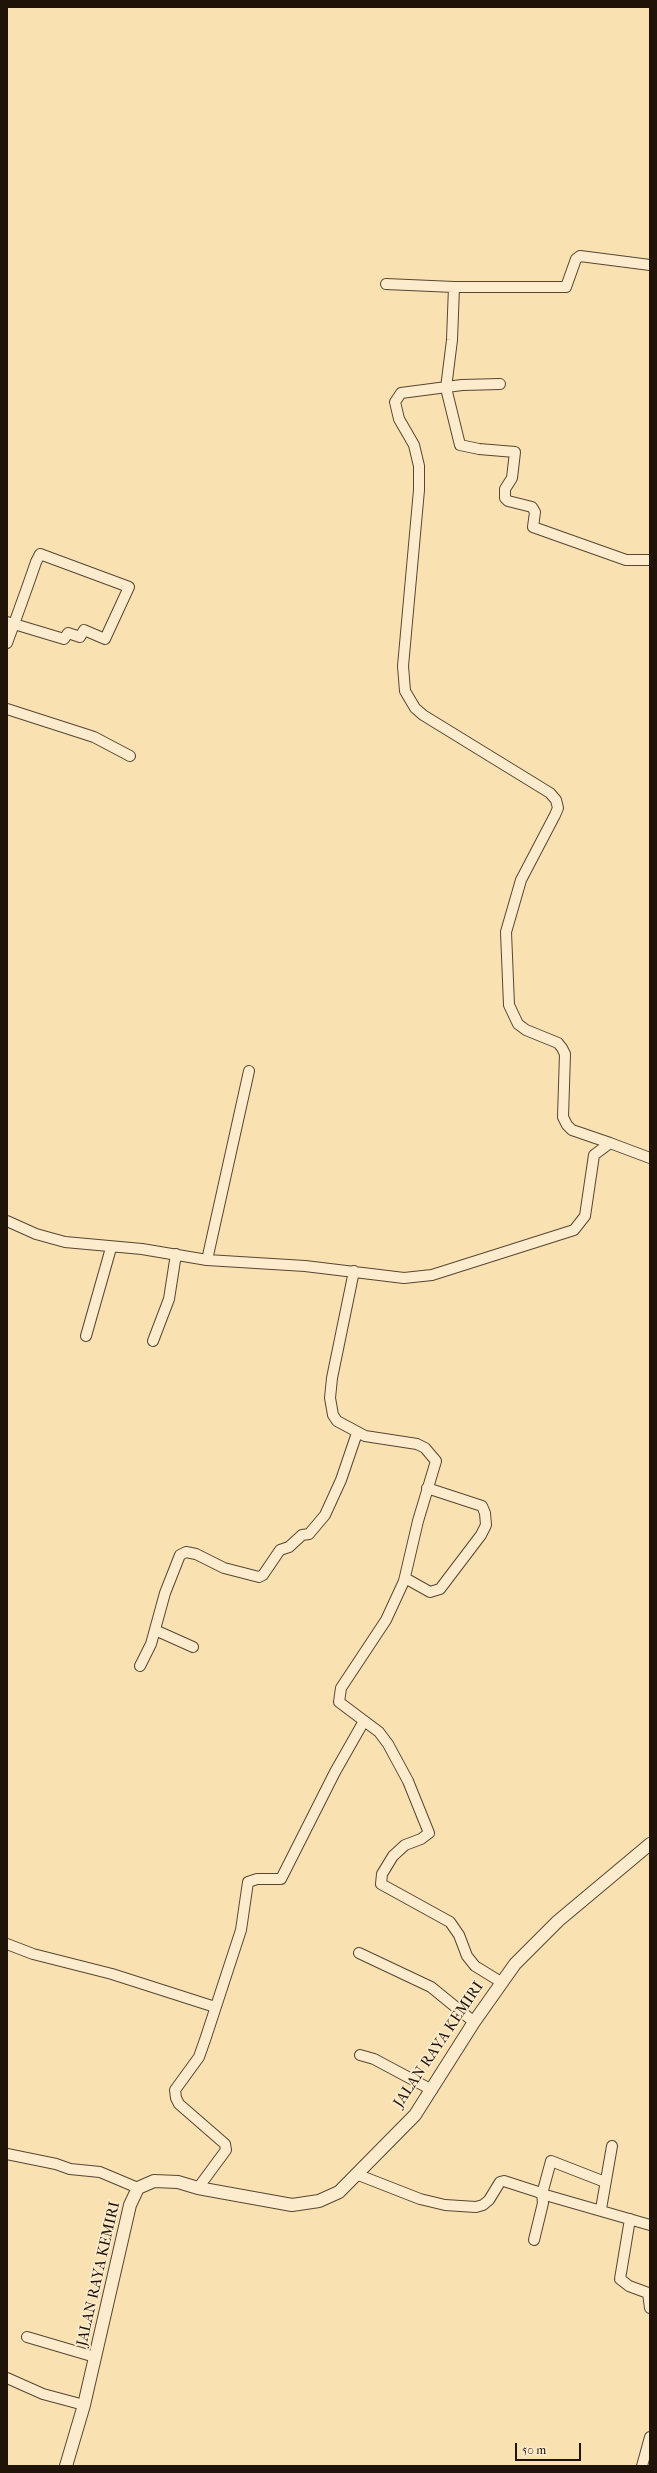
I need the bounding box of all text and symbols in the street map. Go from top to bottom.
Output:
street label: JALAN RAYA KEMIRI [390,1979,488,2111]
street label: JALAN RAYA KEMIRI [74,2200,124,2348]
scale bar [517,2435,583,2461]
text: 50 m [522,2443,546,2457]

